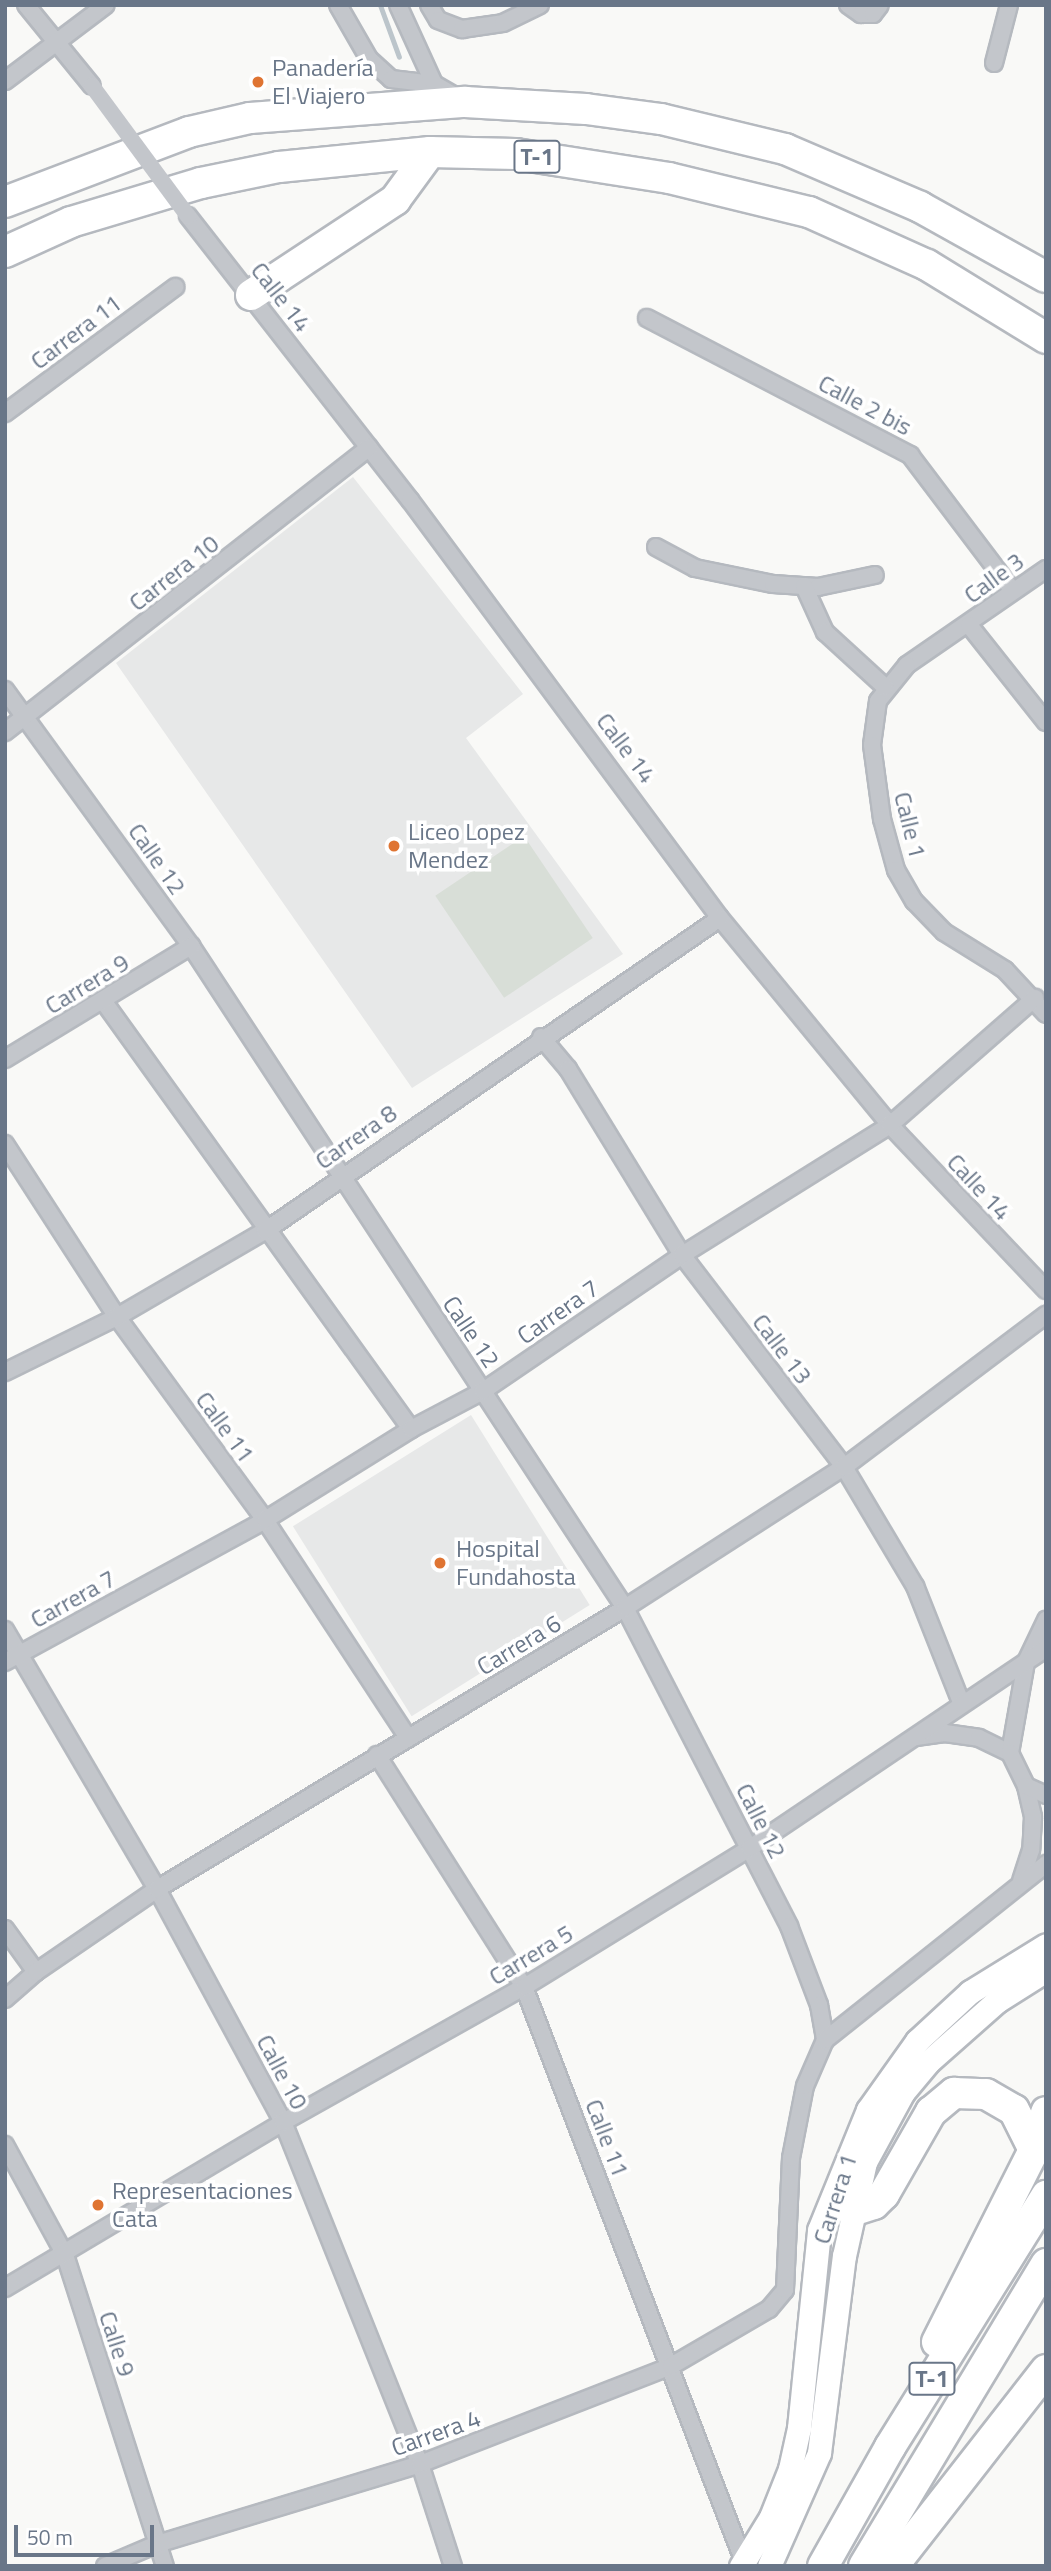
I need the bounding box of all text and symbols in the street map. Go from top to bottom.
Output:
place label: Panadería El Viajero [272,54,373,110]
marker: Panadería El Viajero [250,74,266,90]
road number: T-1 [512,138,562,176]
street label: Calle 14 [245,256,317,338]
street label: Carrera 11 [25,289,127,375]
street label: Calle 2 bis [814,369,916,441]
street label: Carrera 10 [123,529,225,617]
street label: Calle 3 [958,547,1030,609]
street label: Calle 14 [590,707,662,789]
street label: Calle 1 [888,789,932,861]
street label: Calle 12 [122,818,192,900]
place label: Liceo Lopez Mendez [408,818,525,874]
marker: Liceo Lopez Mendez [386,838,402,854]
street label: Carrera 9 [40,948,134,1020]
street label: Carrera 8 [310,1099,402,1175]
street label: Calle 14 [941,1148,1017,1226]
street label: Carrera 7 [512,1274,604,1350]
street label: Calle 12 [437,1291,505,1373]
street label: Calle 13 [746,1308,818,1390]
street label: Calle 11 [190,1386,260,1468]
place label: Hospital Fundahosta [456,1535,576,1591]
marker: Hospital Fundahosta [430,1553,450,1573]
street label: Carrera 7 [26,1564,120,1634]
street label: Carrera 6 [472,1609,566,1681]
street label: Calle 12 [730,1779,792,1863]
street label: Carrera 5 [484,1919,578,1991]
street label: Calle 10 [250,2030,314,2114]
street label: Calle 11 [579,2095,635,2181]
street label: Carrera 1 [807,2151,863,2247]
place label: Representaciones Cata [112,2177,293,2233]
marker: Representaciones Cata [90,2197,106,2213]
street label: Calle 9 [93,2308,141,2380]
road number: T-1 [908,2360,956,2398]
street label: Carrera 4 [388,2404,484,2462]
scale bar [18,2512,158,2556]
text: 50 m [27,2521,73,2553]

